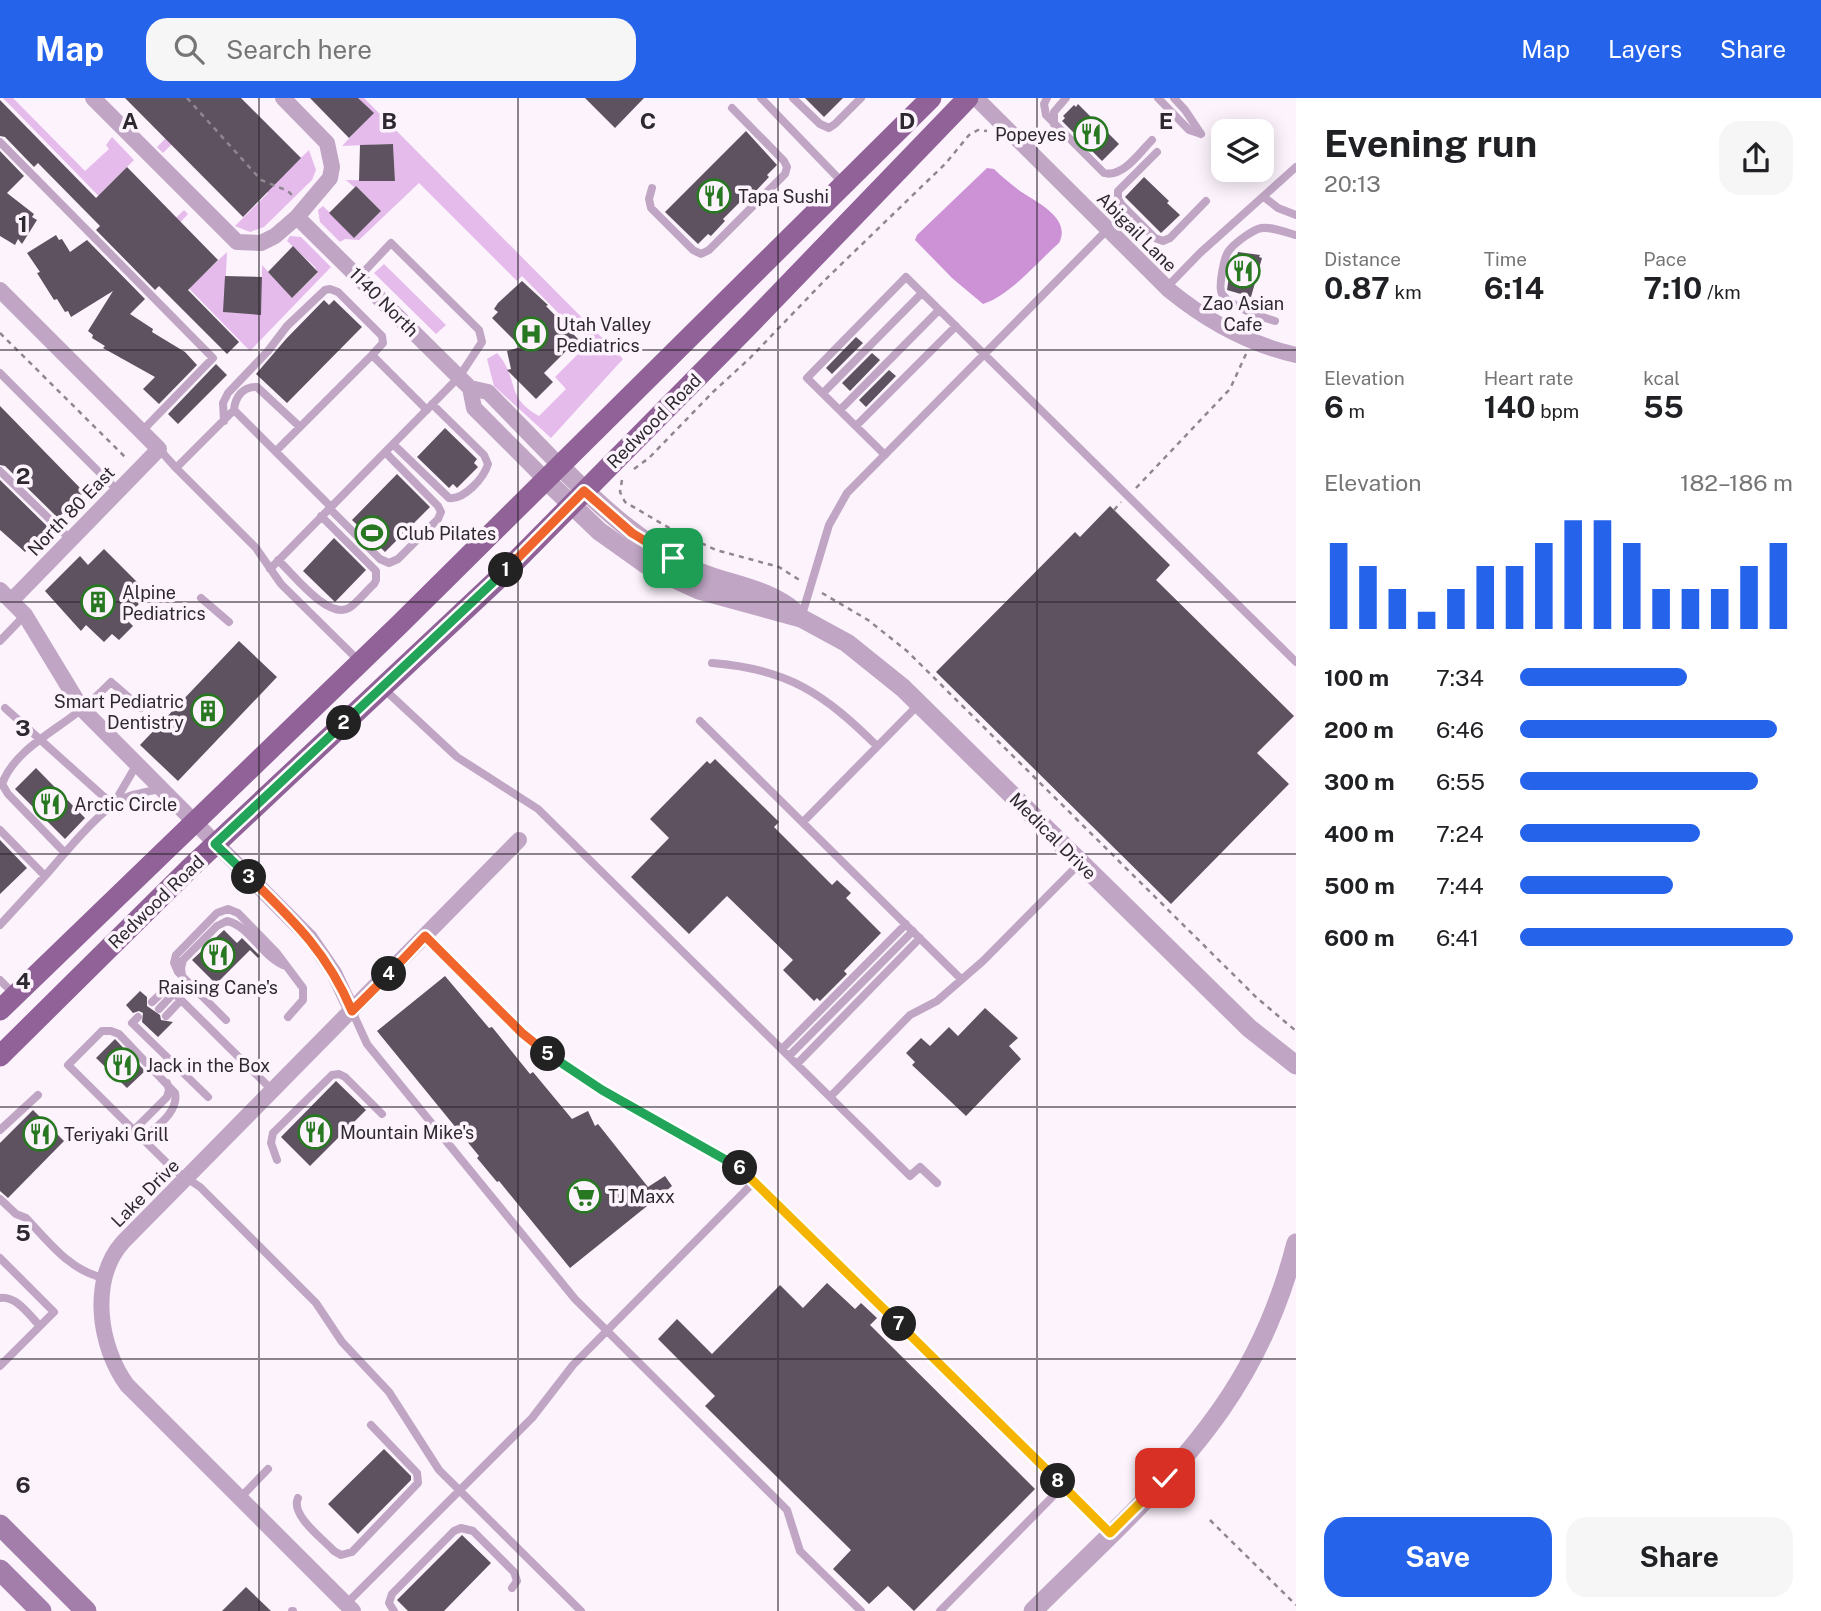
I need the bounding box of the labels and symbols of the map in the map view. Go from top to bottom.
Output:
text: A [122,107,139,134]
text: B [381,107,397,134]
text: C [640,107,656,134]
text: D [899,107,915,134]
text: E [1159,107,1173,134]
restaurant icon: Popeyes [1072,115,1110,153]
place label: Popeyes [995,124,1066,145]
restaurant icon: Tapa Sushi [695,177,733,215]
place label: Tapa Sushi [738,186,829,207]
street label: Abigail Lane [1093,188,1181,276]
text: 1 [18,210,28,237]
restaurant icon: Zao Asian Cafe [1224,252,1262,290]
street label: 1140 North [345,263,423,341]
place label: Zao Asian Cafe [1202,293,1284,335]
place label: Utah Valley Pediatrics [556,314,652,356]
hospital icon: Utah Valley Pediatrics [512,315,550,353]
street label: Redwood Road [602,369,706,473]
text: 2 [16,462,30,489]
street label: North 80 East [23,462,119,560]
sports icon: Club Pilates [353,514,391,552]
place label: Club Pilates [396,523,496,544]
pin [643,528,703,588]
pin: 1 [489,552,524,588]
place label: Alpine Pediatrics [122,582,206,624]
building icon: Alpine Pediatrics [79,583,117,621]
place label: Smart Pediatric Dentistry [54,691,184,733]
building icon: Smart Pediatric Dentistry [189,692,227,730]
pin: 2 [326,706,362,740]
text: 3 [15,714,31,741]
restaurant icon: Arctic Circle [31,785,69,823]
street label: Medical Drive [1005,788,1101,884]
place label: Arctic Circle [74,794,177,815]
street label: Redwood Road [104,851,208,953]
pin: 3 [232,860,266,894]
restaurant icon: Raising Cane's [199,936,237,974]
pin: 4 [372,956,406,992]
text: 4 [15,967,31,994]
place label: Raising Cane's [158,977,278,998]
pin: 5 [530,1037,566,1072]
restaurant icon: Jack in the Box [103,1046,141,1084]
place label: Jack in the Box [146,1055,270,1076]
restaurant icon: Mountain Mike's [296,1113,334,1151]
restaurant icon: Teriyaki Grill [21,1115,59,1153]
place label: Mountain Mike's [340,1122,474,1143]
place label: Teriyaki Grill [64,1124,169,1145]
pin: 6 [722,1150,758,1186]
street label: Lake Drive [107,1155,183,1231]
supermarket icon: TJ Maxx [565,1177,603,1215]
place label: TJ Maxx [608,1186,675,1207]
text: 5 [15,1219,31,1246]
pin: 7 [881,1306,916,1342]
pin [1135,1448,1195,1508]
pin: 8 [1040,1464,1076,1498]
text: 6 [15,1471,31,1498]

